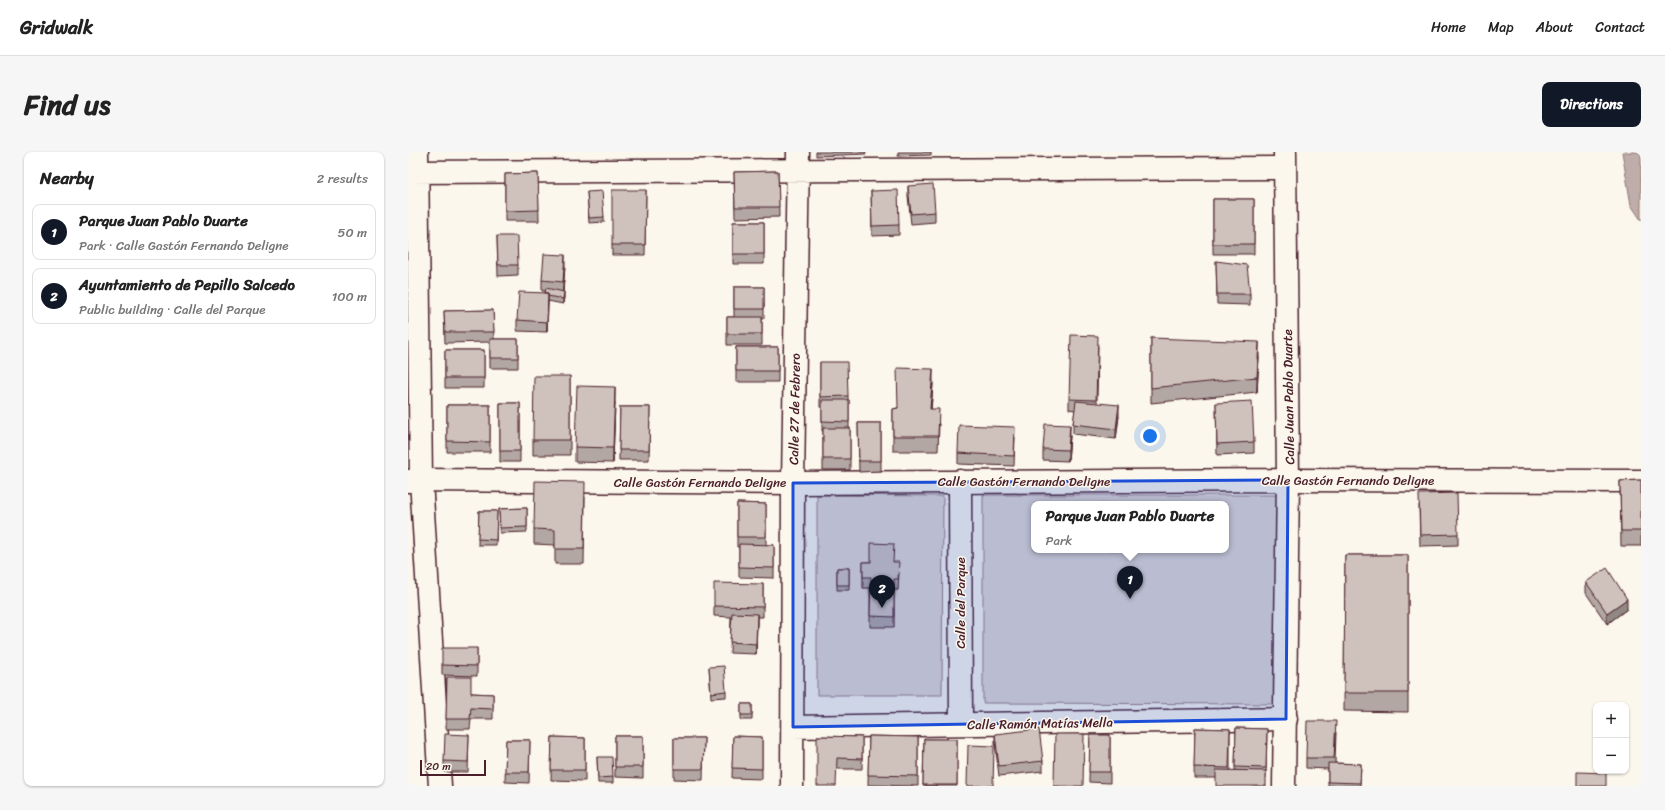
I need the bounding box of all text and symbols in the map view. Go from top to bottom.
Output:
text: Gridwalk [20,11,93,44]
text: Home [1431,15,1466,40]
text: Map [1488,15,1514,40]
text: About [1536,15,1573,40]
text: Contact [1595,15,1645,40]
text: Find us [24,80,111,129]
button: Directions [1542,82,1641,127]
text: Nearby [40,163,94,193]
text: 2 results [317,167,368,190]
text: Parque Juan Pablo Duarte [79,208,248,234]
text: 1 [51,221,57,244]
text: 50 m [337,221,367,244]
text: Park · Calle Gastón Fernando Deligne [79,234,289,257]
text: Ayuntamiento de Pepillo Salcedo [79,272,295,298]
text: 2 [50,285,58,308]
text: 100 m [332,285,367,308]
text: Public building · Calle del Parque [79,298,265,321]
street label: Calle Juan Pablo Duarte [1276,329,1301,465]
street label: Calle 27 de Febrero [782,352,807,465]
your location [1140,426,1160,446]
street label: Calle Gastón Fernando Deligne [1262,469,1434,492]
street label: Calle Gastón Fernando Deligne [938,470,1110,493]
street label: Calle Gastón Fernando Deligne [614,471,786,494]
popup [1031,501,1229,553]
text: Parque Juan Pablo Duarte [1046,503,1214,529]
text: Park [1046,529,1072,552]
street label: Calle del Parque [949,557,972,649]
pin: 1 [1117,566,1143,599]
pin: 2 [869,575,895,608]
map controls [1593,702,1629,774]
button: + [1593,702,1629,738]
street label: Calle Ramón Matías Mella [967,711,1114,736]
button: − [1593,738,1629,774]
text: 20 m [426,757,451,776]
scale bar [420,758,486,777]

